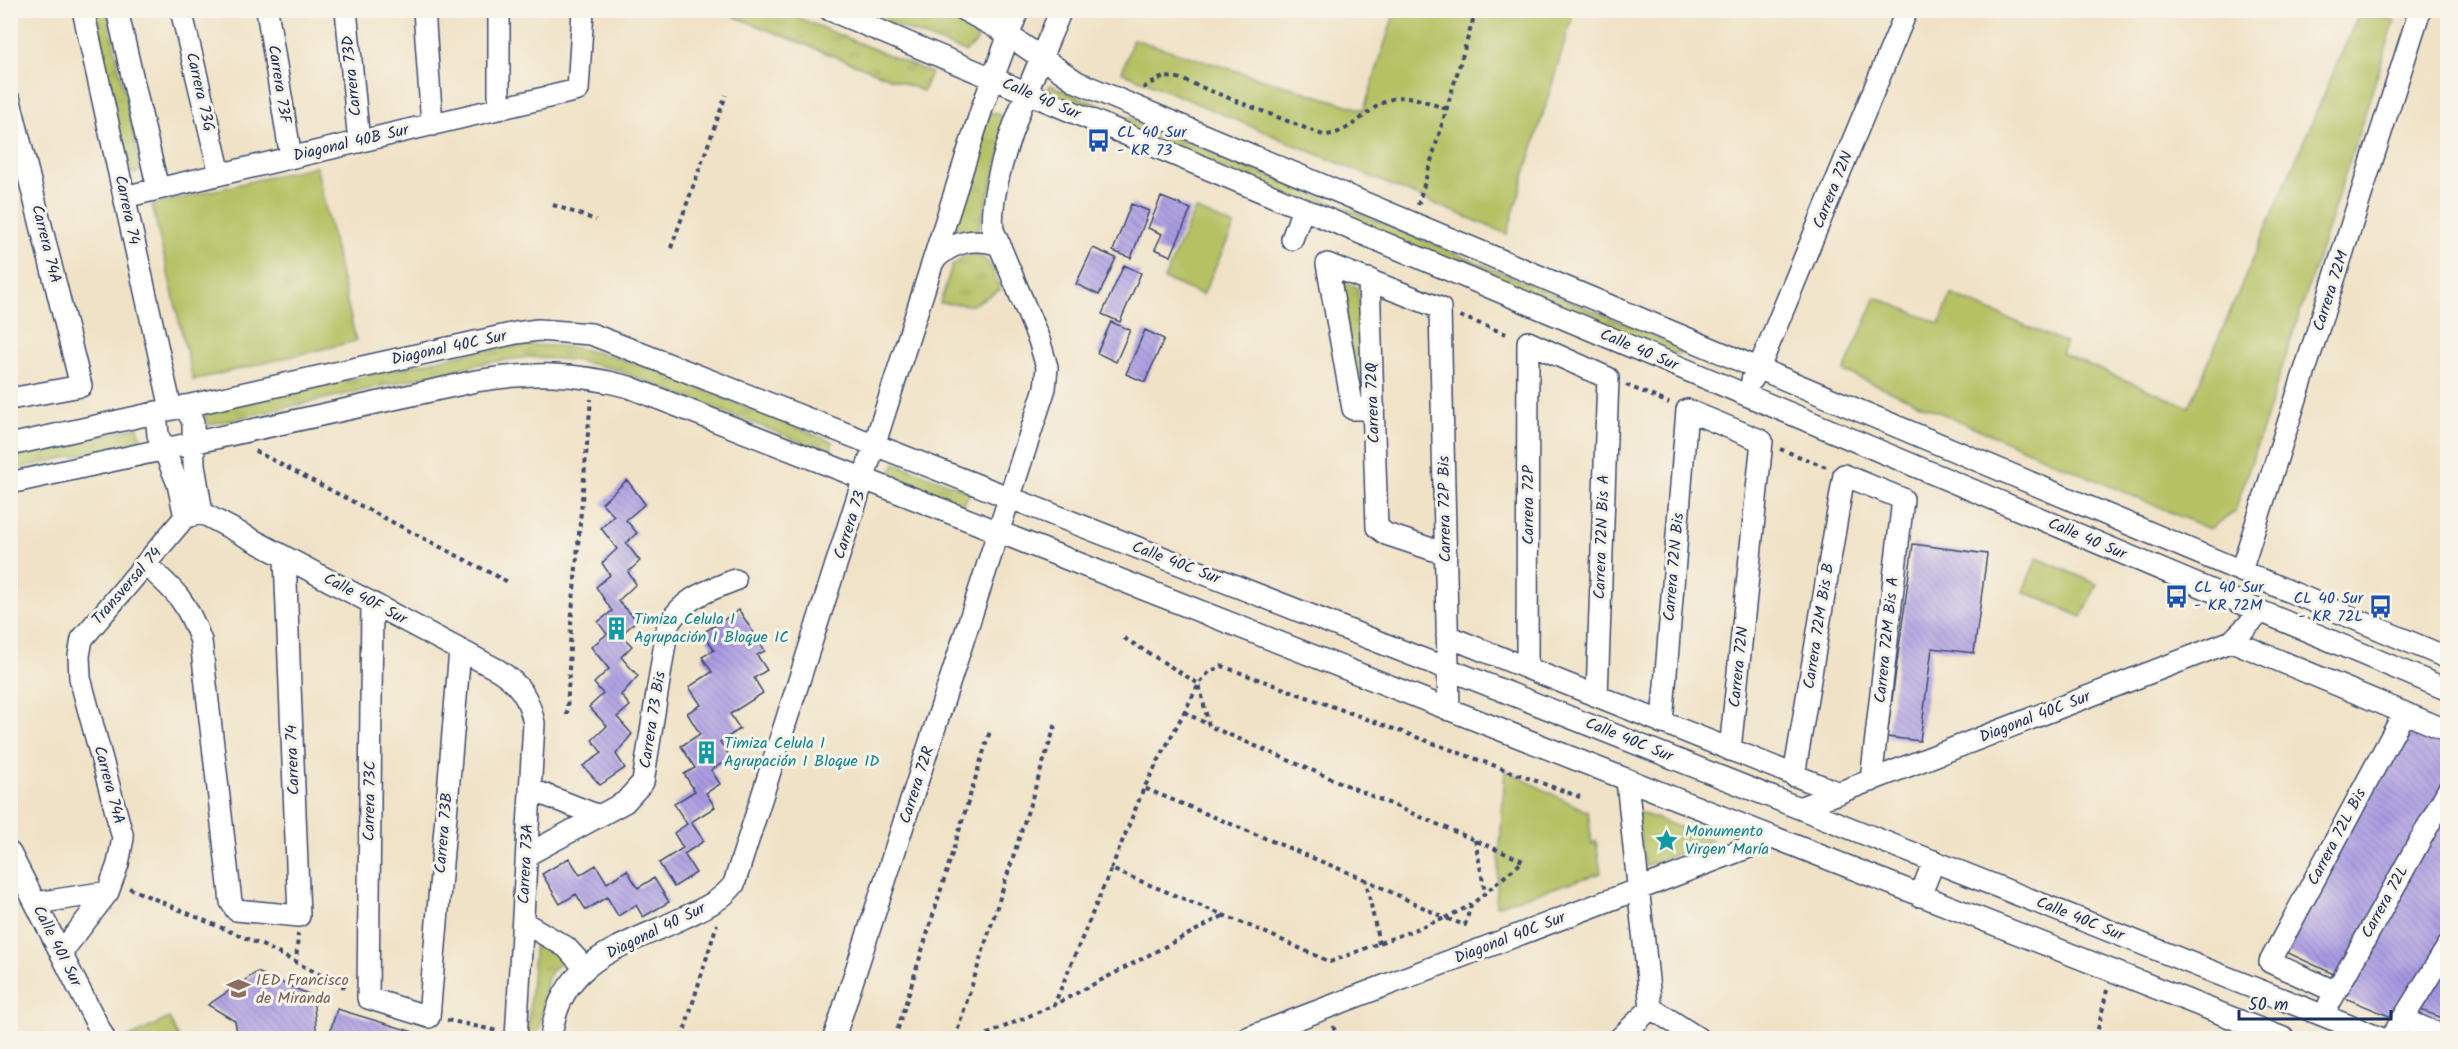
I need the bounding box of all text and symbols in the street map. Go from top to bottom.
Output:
street label: Carrera 73D [335,34,369,118]
street label: Carrera 73F [260,43,298,127]
street label: Carrera 73G [179,50,221,134]
street label: Calle 40 Sur [998,71,1086,127]
street label: Diagonal 40B Sur [291,117,413,168]
place label: CL 40 Sur - KR 73 [1117,120,1188,163]
bus stop icon: CL 40 Sur - KR 73 [1086,128,1112,154]
street label: Carrera 72N [1806,147,1860,233]
street label: Carrera 74 [107,173,147,247]
street label: Carrera 74A [24,202,68,286]
street label: Carrera 72M [2306,247,2356,335]
street label: Calle 40 Sur [1596,322,1684,378]
street label: Diagonal 40C Sur [389,323,511,372]
street label: Carrera 72Q [1359,362,1387,444]
street label: Carrera 72P Bis [1432,455,1458,563]
street label: Carrera 72P [1516,465,1541,545]
street label: Carrera 72N Bis A [1587,474,1617,600]
street label: Carrera 73 [827,488,873,562]
street label: Calle 40 Sur [2044,511,2132,567]
street label: Carrera 72N Bis [1657,512,1691,622]
street label: Calle 40C Sur [1128,535,1225,592]
street label: Transversal 74 [86,541,168,631]
street label: Carrera 72M Bis B [1797,561,1841,691]
street label: Calle 40F Sur [319,566,413,632]
street label: Carrera 72M Bis A [1868,575,1906,704]
place label: CL 40 Sur - KR 72M [2194,575,2265,618]
bus stop icon: CL 40 Sur - KR 72M [2163,583,2189,609]
place label: CL 40 Sur - KR 72L [2294,586,2365,629]
bus stop icon: CL 40 Sur - KR 72L [2368,594,2394,620]
place label: Timiza Celula I Agrupación I Bloque IC [634,607,789,650]
building icon: Timiza Celula I Agrupación I Bloque IC [603,615,629,641]
street label: Carrera 72N [1722,625,1756,709]
street label: Carrera 73 Bis [633,670,673,770]
street label: Diagonal 40C Sur [1976,684,2096,750]
street label: Calle 40C Sur [1581,711,1678,770]
street label: Carrera 74 [279,724,307,796]
place label: Timiza Celula I Agrupación I Bloque ID [724,731,880,774]
building icon: Timiza Celula I Agrupación I Bloque ID [693,739,719,765]
street label: Carrera 74A [87,743,131,827]
street label: Carrera 72R [893,743,941,827]
street label: Carrera 73C [357,761,383,841]
street label: Carrera 72L Bis [2301,784,2373,890]
street label: Carrera 73B [428,792,460,874]
place label: Monumento Virgen María [1685,819,1769,862]
street label: Carrera 73A [511,823,541,905]
place icon: Monumento Virgen María [1654,827,1680,853]
street label: Carrera 72L [2355,861,2415,943]
street label: Calle 40C Sur [2032,890,2129,949]
street label: Diagonal 40 Sur [602,895,711,966]
street label: Calle 40I Sur [26,901,89,992]
street label: Diagonal 40C Sur [1451,905,1571,971]
place label: IED Francisco de Miranda [256,968,349,1011]
school or university icon: IED Francisco de Miranda [225,976,251,1002]
scale bar [2239,983,2390,1021]
text: 50 m [2248,991,2288,1020]

